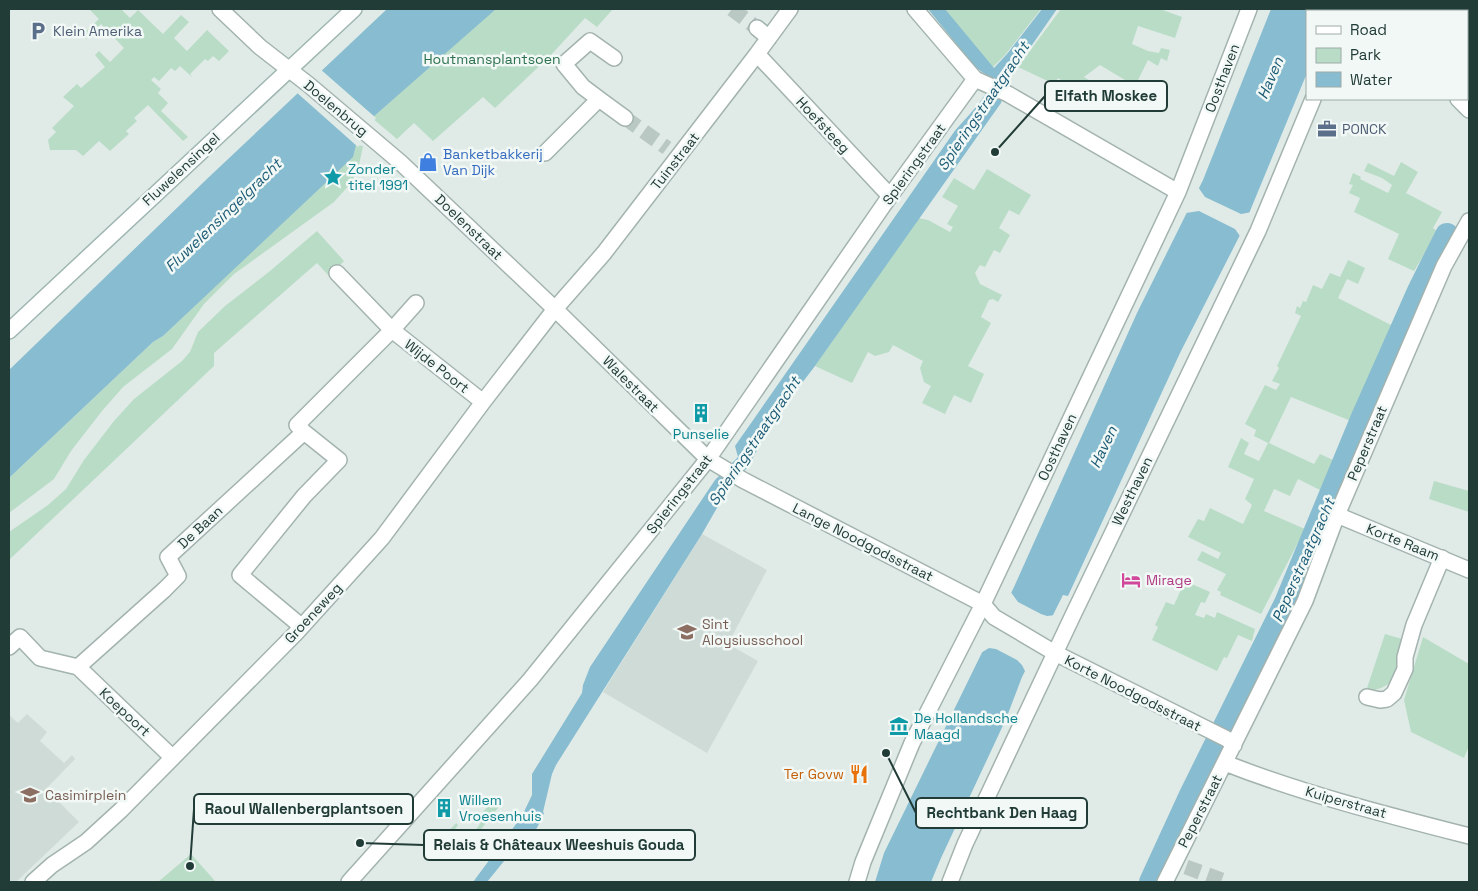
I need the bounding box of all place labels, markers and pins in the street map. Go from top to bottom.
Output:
parking icon: Klein Amerika [27,20,49,42]
place label: Klein Amerika [53,22,142,40]
callout: Elfath Moskee [1045,81,1167,111]
office icon: PONCK [1316,118,1338,140]
place label: PONCK [1342,120,1387,138]
place label: Banketbakkerij Van Dijk [443,145,543,179]
shop icon: Banketbakkerij Van Dijk [417,151,439,173]
place label: Zonder titel 1991 [348,160,408,194]
place icon: Zonder titel 1991 [322,166,344,188]
building icon: Punselie [690,402,712,424]
place label: Punselie [673,425,729,443]
hotel icon: Mirage [1120,569,1142,591]
place label: Mirage [1146,571,1192,589]
place label: Sint Aloysiusschool [702,615,803,649]
school or university icon: Sint Aloysiusschool [676,621,698,643]
place label: De Hollandsche Maagd [914,709,1018,743]
museum icon: De Hollandsche Maagd [888,715,910,737]
restaurant icon: Ter Govw [848,763,870,785]
place label: Ter Govw [784,765,844,783]
school or university icon: Casimirplein [19,784,41,806]
place label: Casimirplein [45,786,126,804]
place label: Willem Vroesenhuis [459,791,542,825]
callout: Raoul Wallenbergplantsoen [194,794,413,824]
building icon: Willem Vroesenhuis [433,797,455,819]
callout: Rechtbank Den Haag [916,798,1087,828]
callout: Relais & Châteaux Weeshuis Gouda [424,830,695,860]

